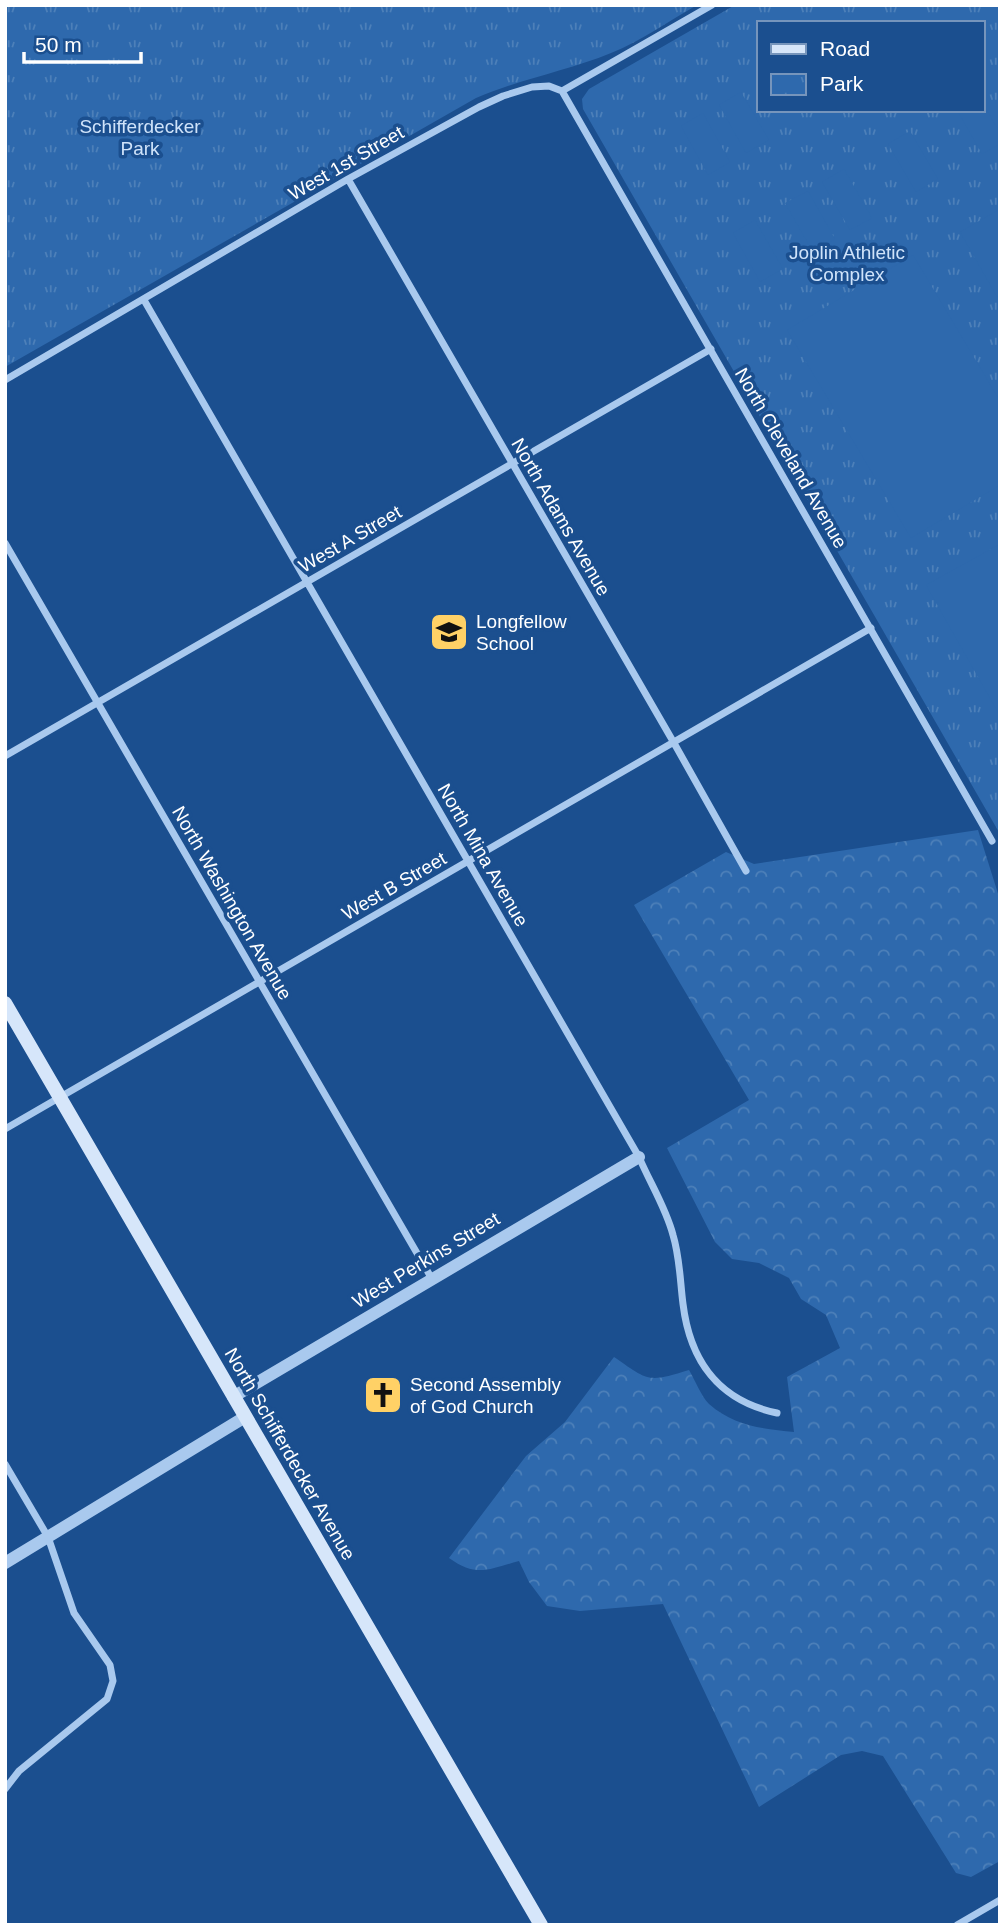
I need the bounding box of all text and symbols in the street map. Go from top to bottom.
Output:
scale bar [24,21,142,65]
legend [757,21,984,112]
text: 50 m [35,33,82,56]
text: Road [820,37,870,60]
text: Park [820,72,864,95]
park label: Schifferdecker Park [79,116,201,159]
street label: West 1st Street [285,121,408,204]
park label: Joplin Athletic Complex [789,242,905,285]
street label: North Cleveland Avenue [731,364,851,552]
street label: North Adams Avenue [507,435,615,599]
street label: West A Street [295,501,406,577]
school or university icon: Longfellow School [428,611,470,653]
place label: Longfellow School [476,611,567,654]
street label: North Mina Avenue [434,780,532,930]
street label: North Washington Avenue [168,803,296,1003]
street label: West B Street [338,847,450,924]
street label: West Perkins Street [349,1207,504,1312]
street label: North Schifferdecker Avenue [221,1344,359,1564]
church icon: Second Assembly of God Church [362,1374,404,1416]
place label: Second Assembly of God Church [410,1374,562,1417]

